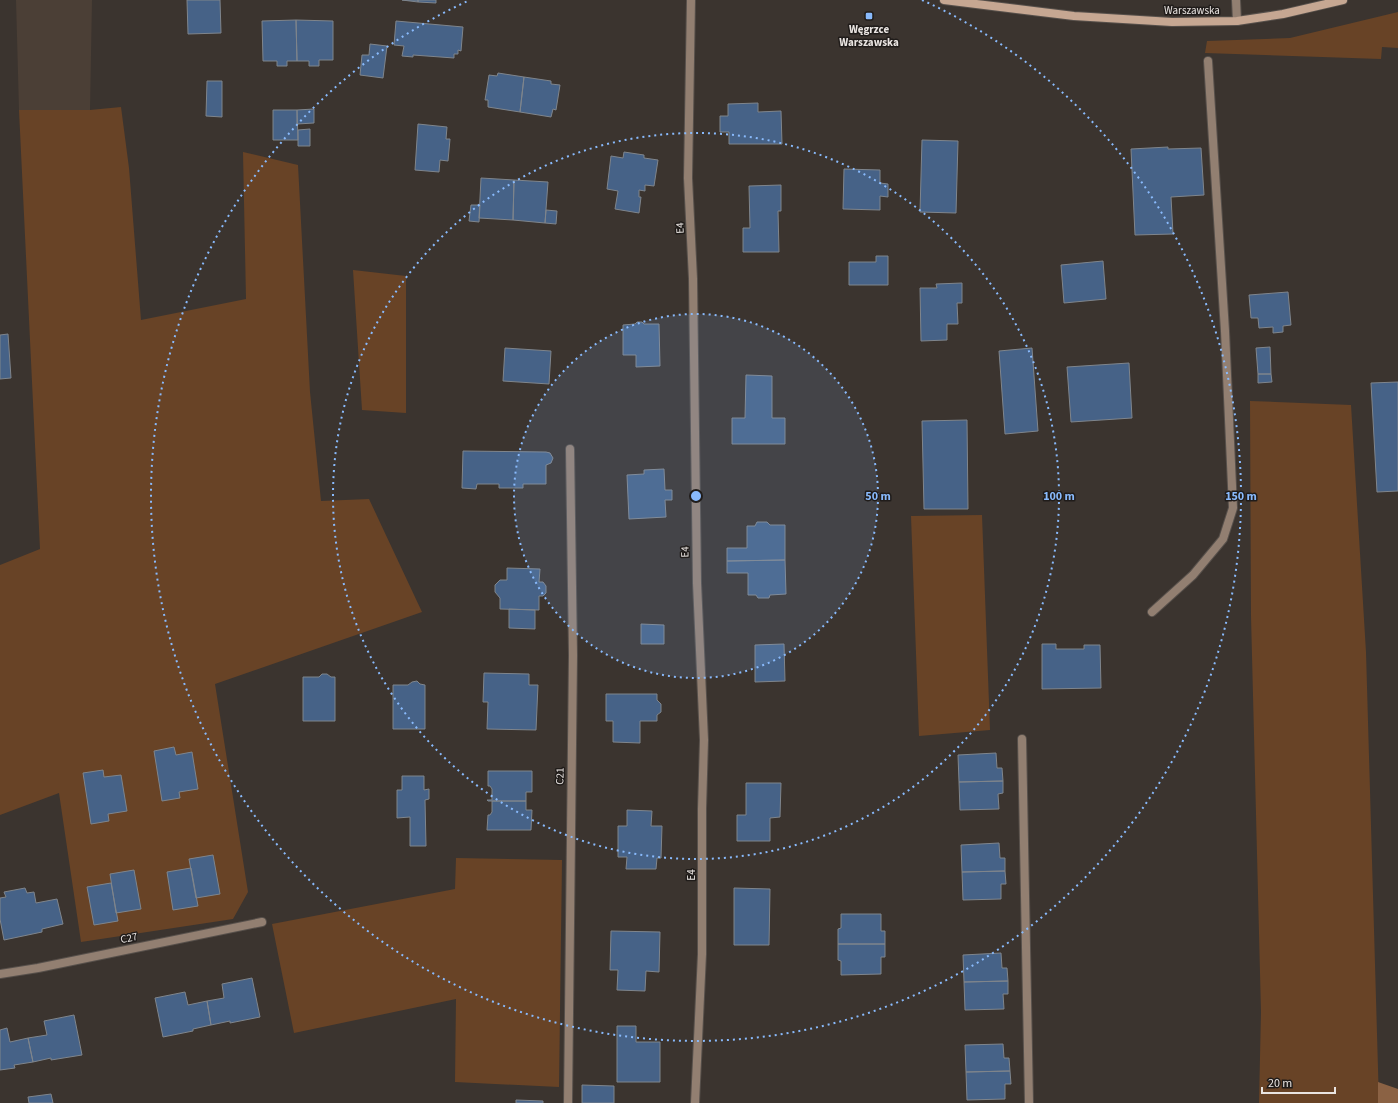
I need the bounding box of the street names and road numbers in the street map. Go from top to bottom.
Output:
street label: Warszawska [1164,3,1220,18]
street label: E4 [672,221,688,234]
street label: E4 [677,546,693,558]
street label: C21 [552,767,568,785]
street label: E4 [684,869,699,881]
street label: C27 [119,929,139,947]

